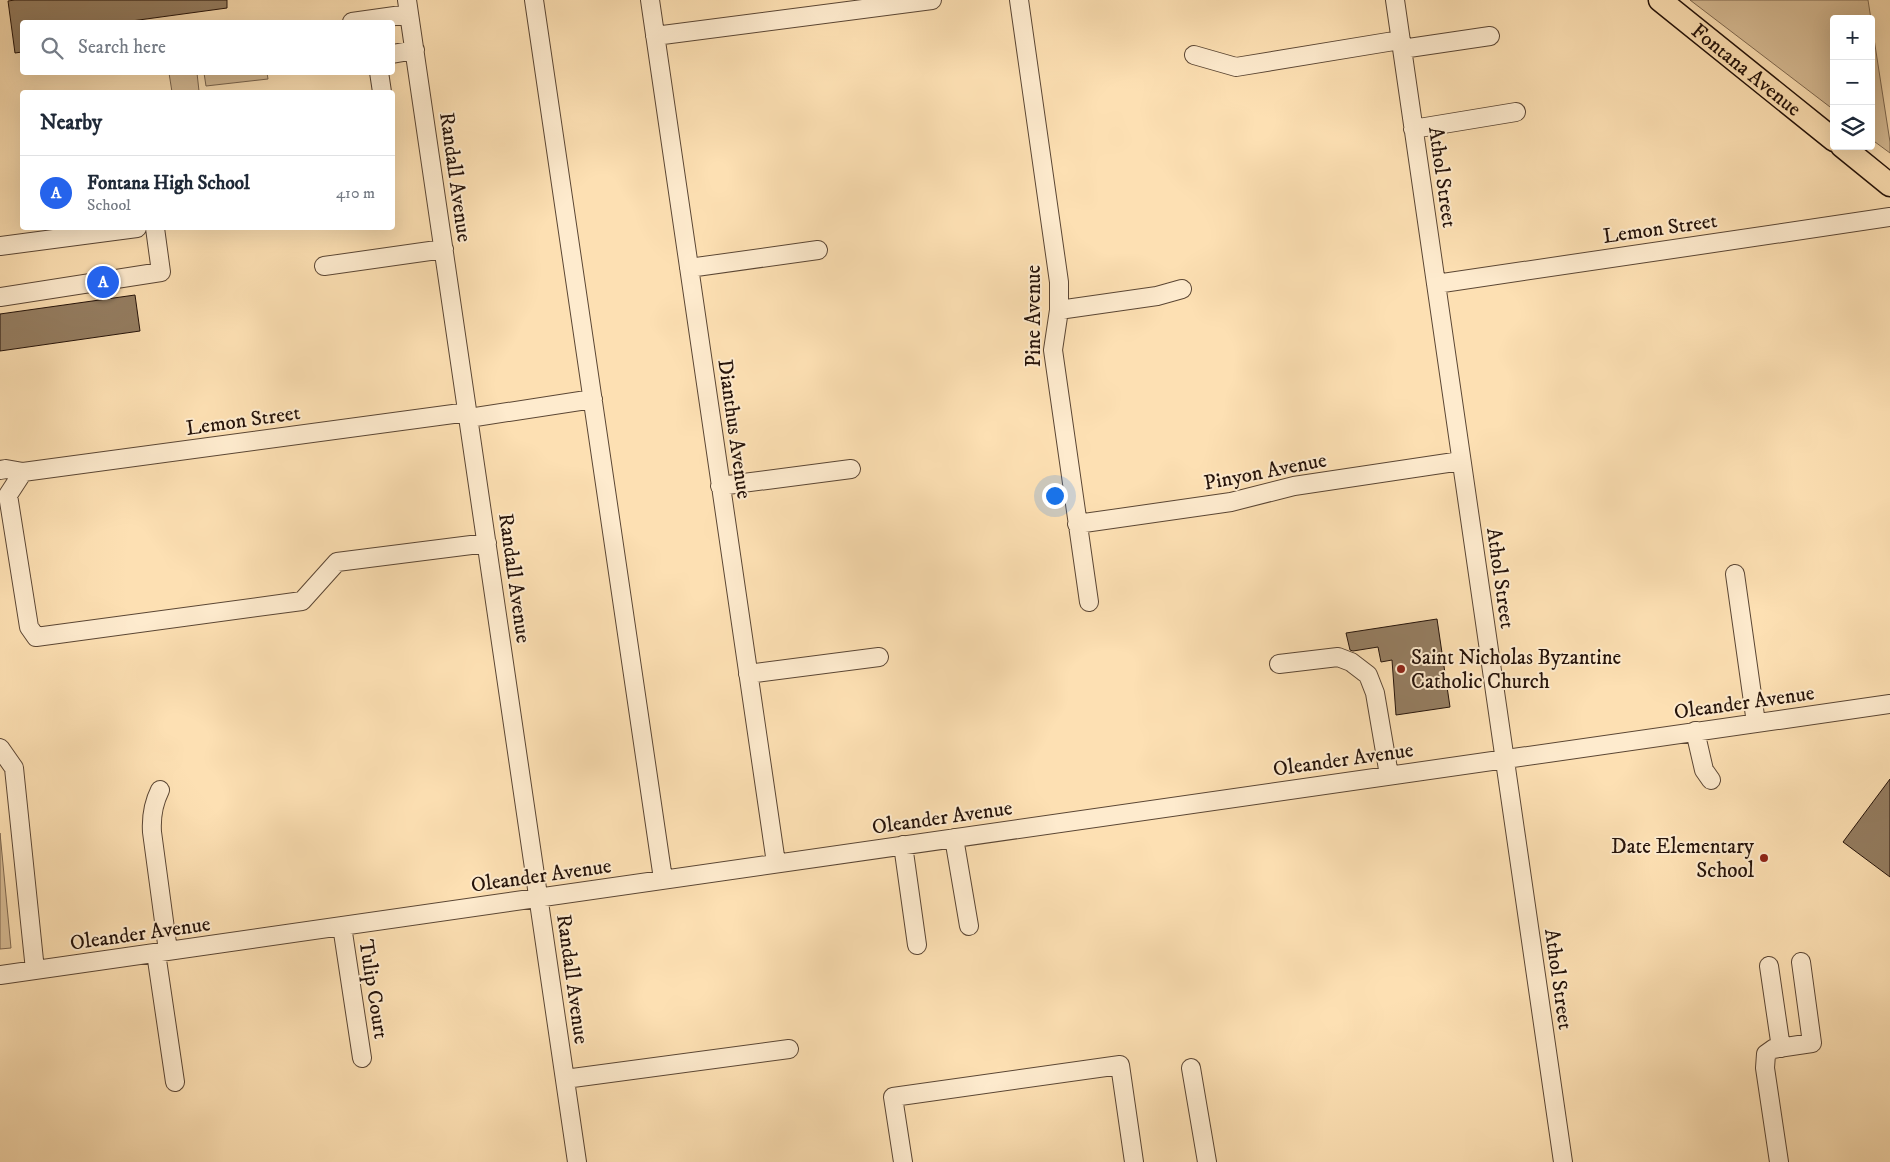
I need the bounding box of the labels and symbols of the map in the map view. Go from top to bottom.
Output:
street label: Fontana Avenue [1686,18,1806,123]
street label: Randall Avenue [433,111,477,244]
street label: Athol Street [1422,125,1462,230]
street label: Lemon Street [1601,208,1719,250]
pin: A [87,263,119,301]
street label: Pine Avenue [1021,265,1047,367]
street label: Dianthus Avenue [711,358,757,501]
street label: Lemon Street [184,400,302,442]
street label: Pinyon Avenue [1202,447,1329,497]
your location [1042,483,1068,509]
street label: Randall Avenue [492,512,536,645]
street label: Athol Street [1480,526,1520,631]
place label: Saint Nicholas Byzantine Catholic Church [1411,645,1622,695]
marker: Saint Nicholas Byzantine Catholic Church [1395,663,1407,675]
street label: Oleander Avenue [1672,680,1816,726]
street label: Oleander Avenue [1271,737,1415,783]
street label: Oleander Avenue [870,795,1014,841]
place label: Date Elementary School [1611,834,1755,884]
marker: Date Elementary School [1758,852,1770,864]
street label: Oleander Avenue [469,853,613,899]
street label: Oleander Avenue [68,911,212,957]
street label: Randall Avenue [550,913,594,1046]
street label: Athol Street [1538,927,1578,1032]
street label: Tulip Court [352,938,394,1041]

